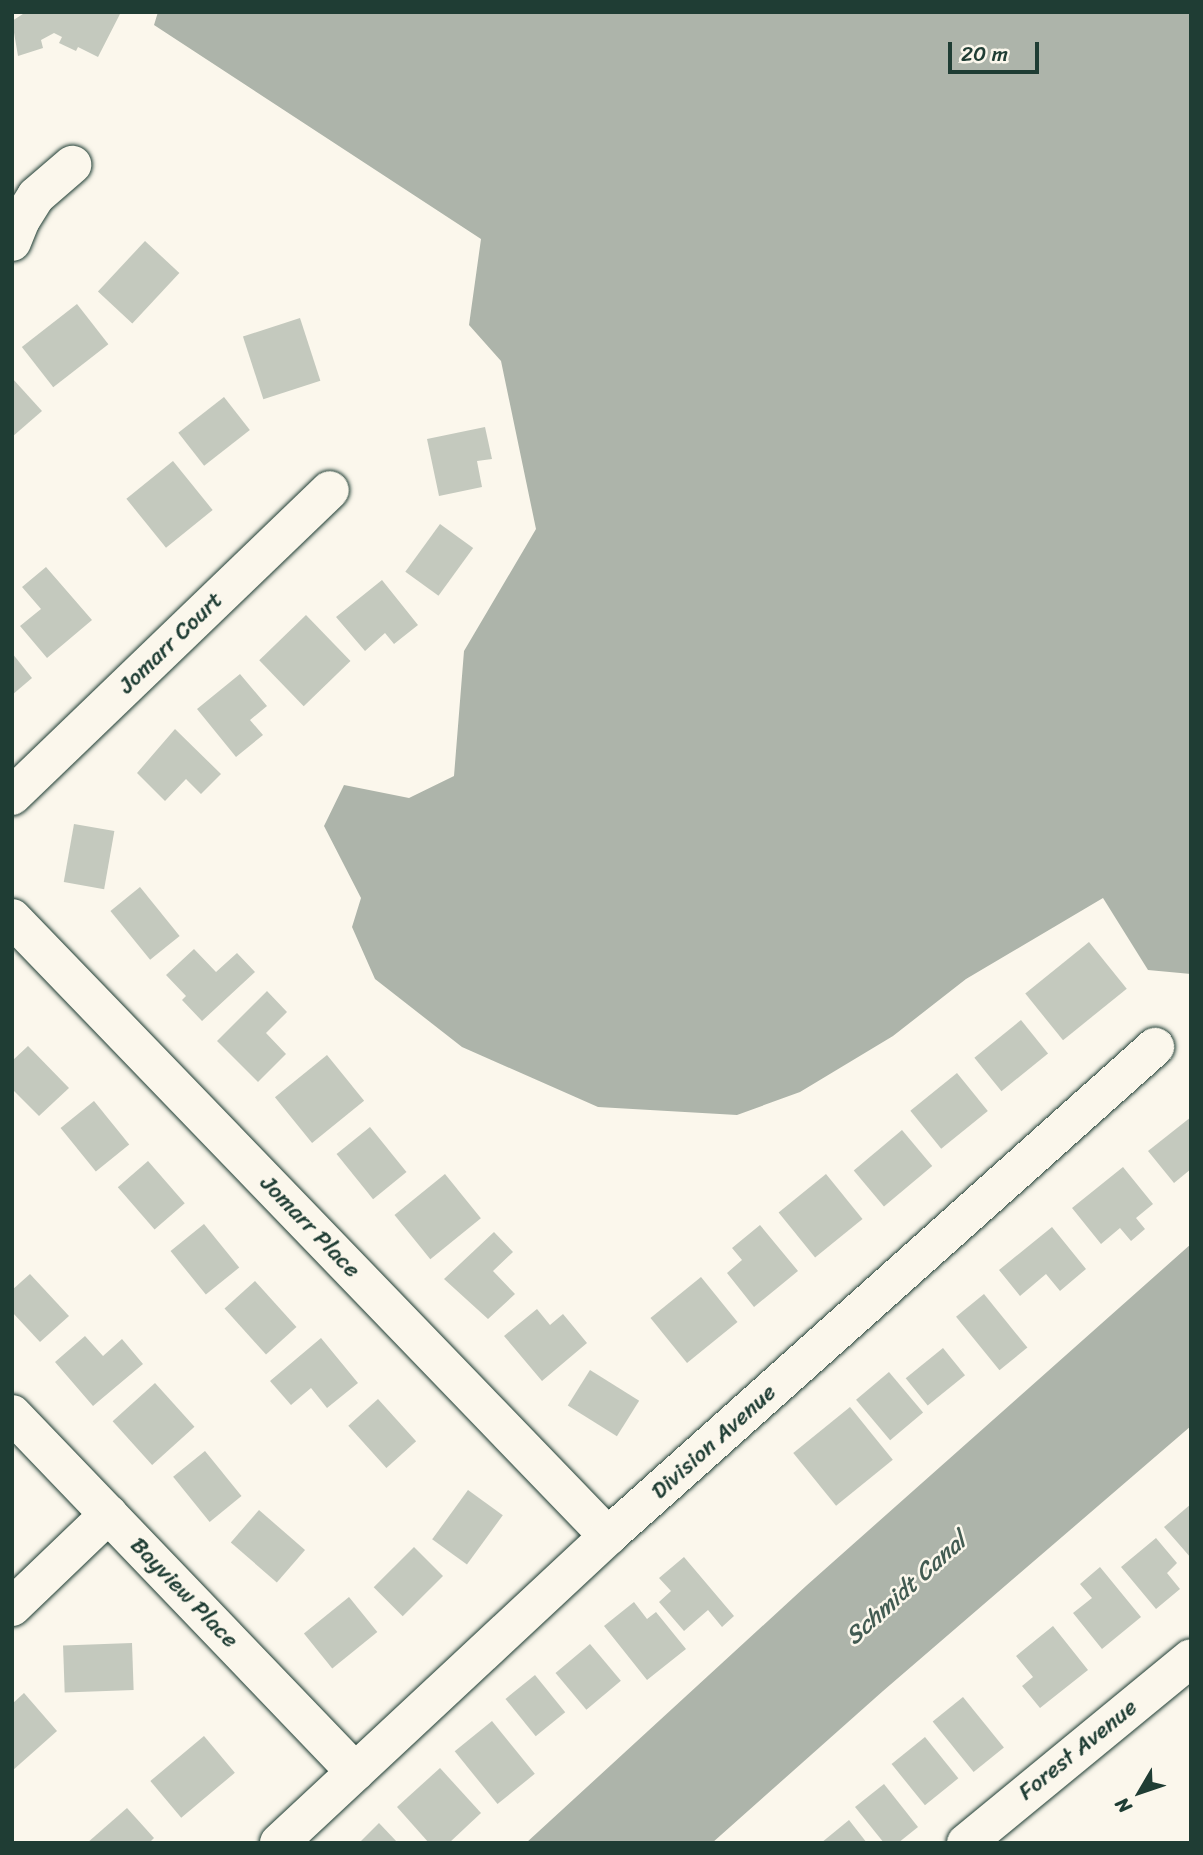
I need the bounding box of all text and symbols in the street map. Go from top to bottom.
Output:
scale bar [951,28,1042,72]
text: 20 m [961,35,1008,73]
street label: Jomarr Court [113,586,229,700]
street label: Jomarr Place [254,1170,366,1284]
street label: Division Avenue [646,1379,782,1505]
water label: Schmidt Canal [840,1527,972,1651]
street label: Bayview Place [124,1532,244,1654]
street label: Forest Avenue [1013,1694,1143,1806]
north arrow [1105,1757,1175,1827]
text: N [1106,1790,1140,1821]

